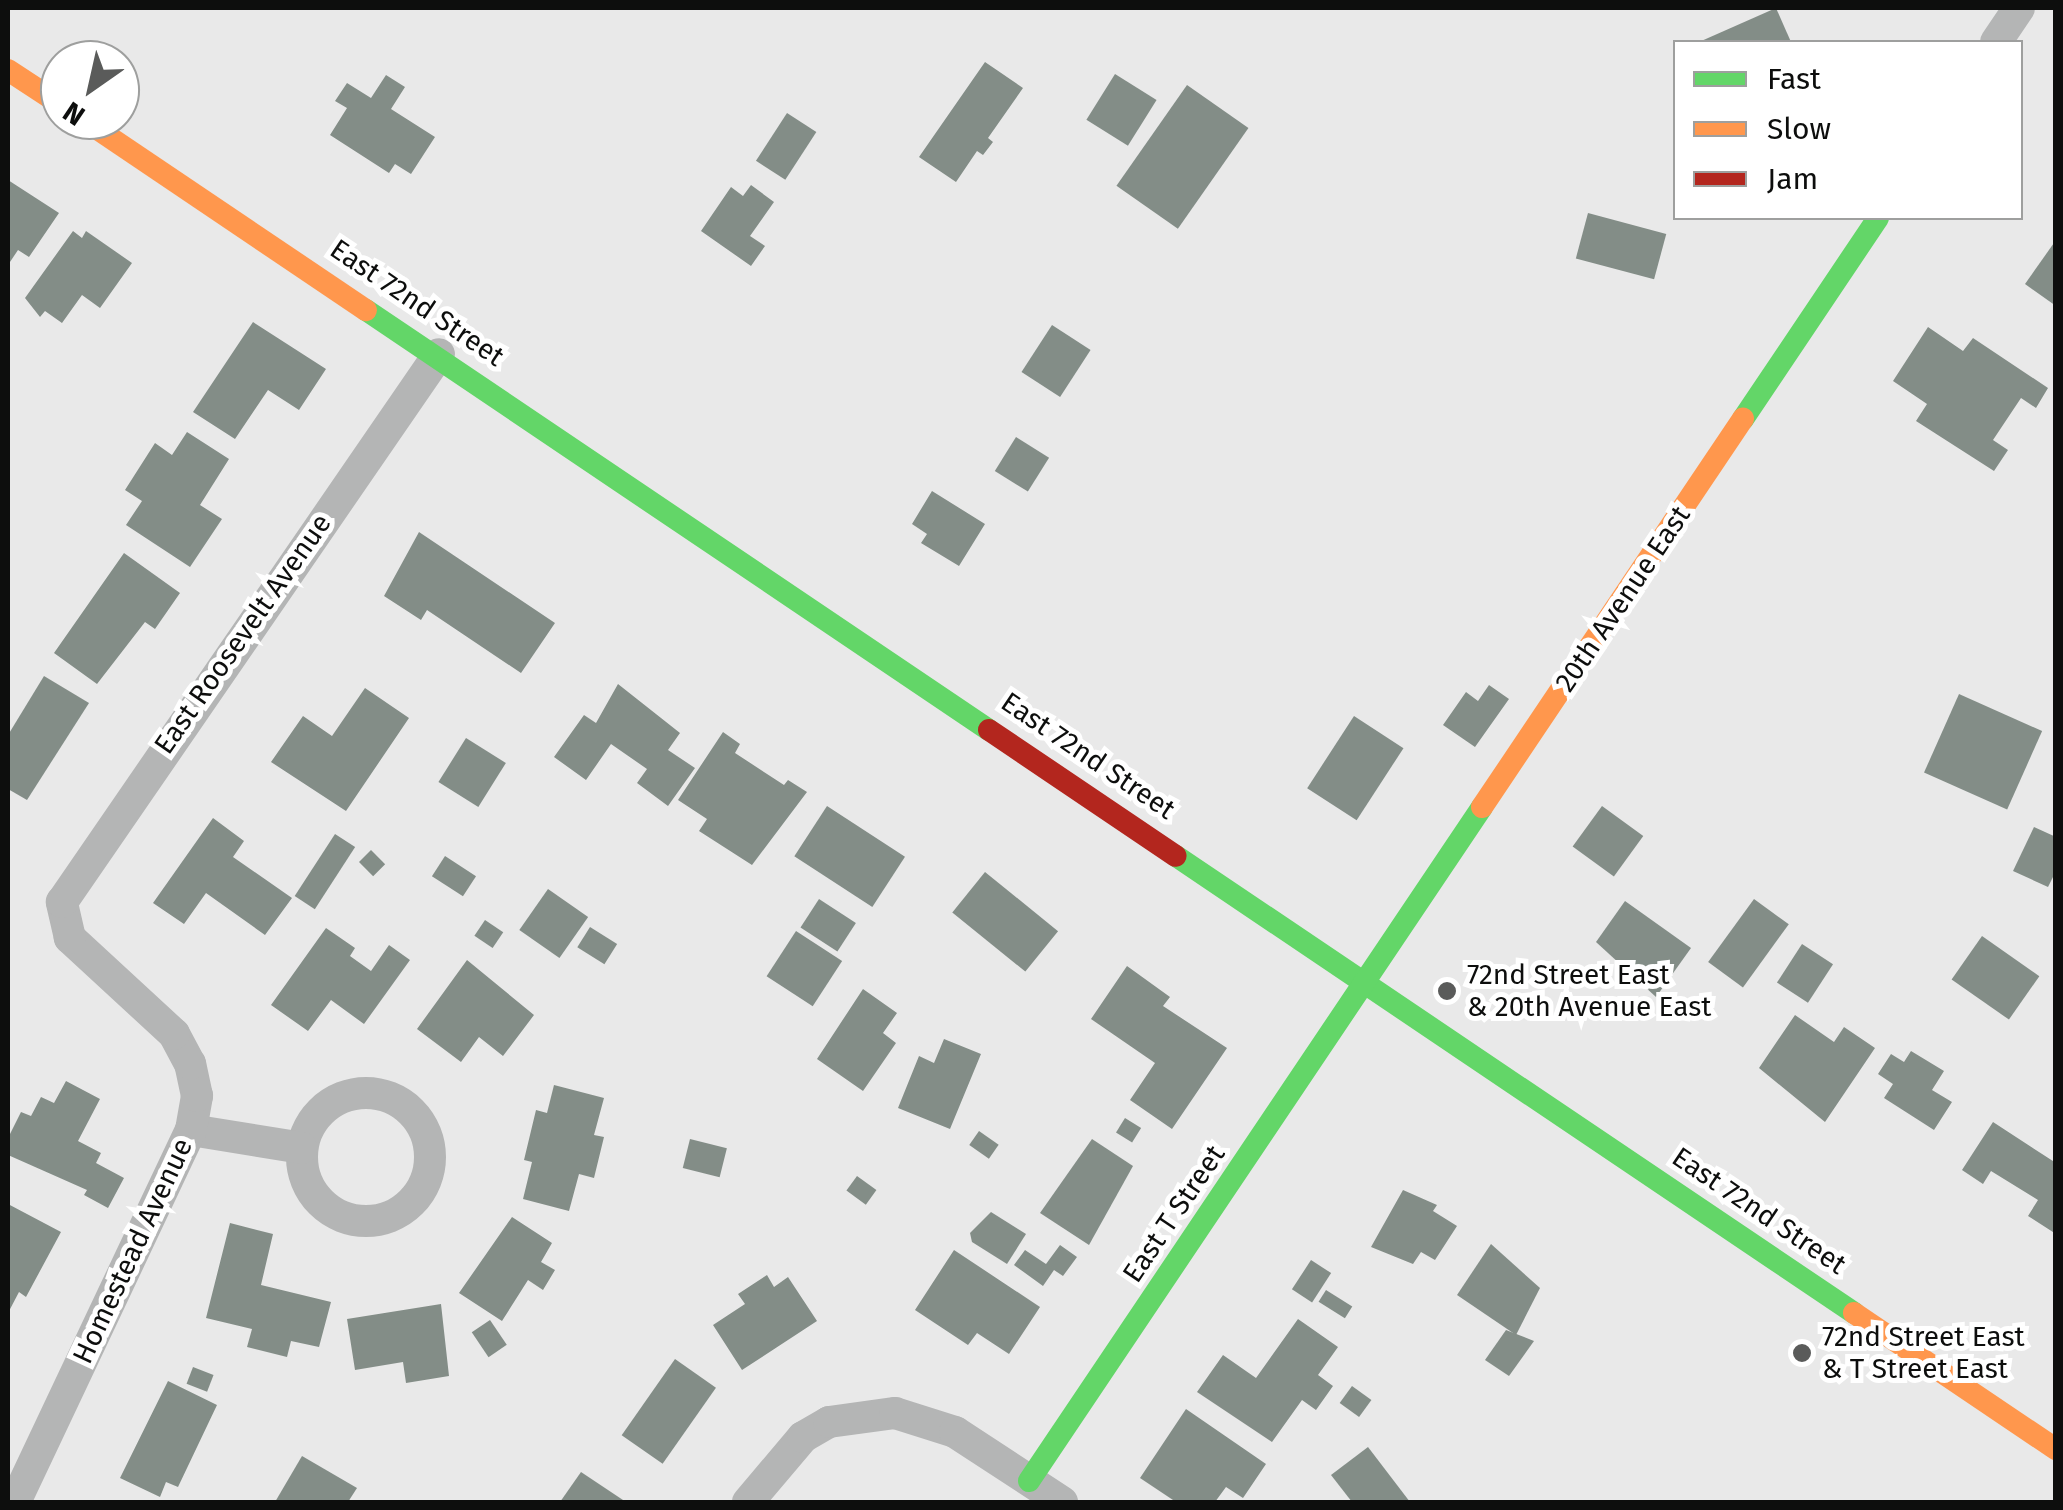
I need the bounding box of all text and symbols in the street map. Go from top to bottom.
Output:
north arrow [40,40,140,140]
legend [1673,40,2023,220]
text: Fast [1767,61,1821,97]
text: N [57,95,91,133]
text: Slow [1767,111,1831,147]
text: Jam [1767,161,1818,197]
street label: East 72nd Street [324,232,510,374]
street label: 20th Avenue East [1549,500,1697,698]
street label: East Roosevelt Avenue [147,508,339,760]
street label: East 72nd Street [995,685,1181,827]
place label: 72nd Street East & 20th Avenue East [1467,958,1711,1024]
marker: 72nd Street East & 20th Avenue East [1436,980,1458,1002]
street label: Homestead Avenue [66,1133,200,1369]
street label: East T Street [1116,1139,1232,1289]
street label: East 72nd Street [1666,1140,1852,1282]
place label: 72nd Street East & T Street East [1822,1320,2025,1386]
marker: 72nd Street East & T Street East [1791,1342,1813,1364]

